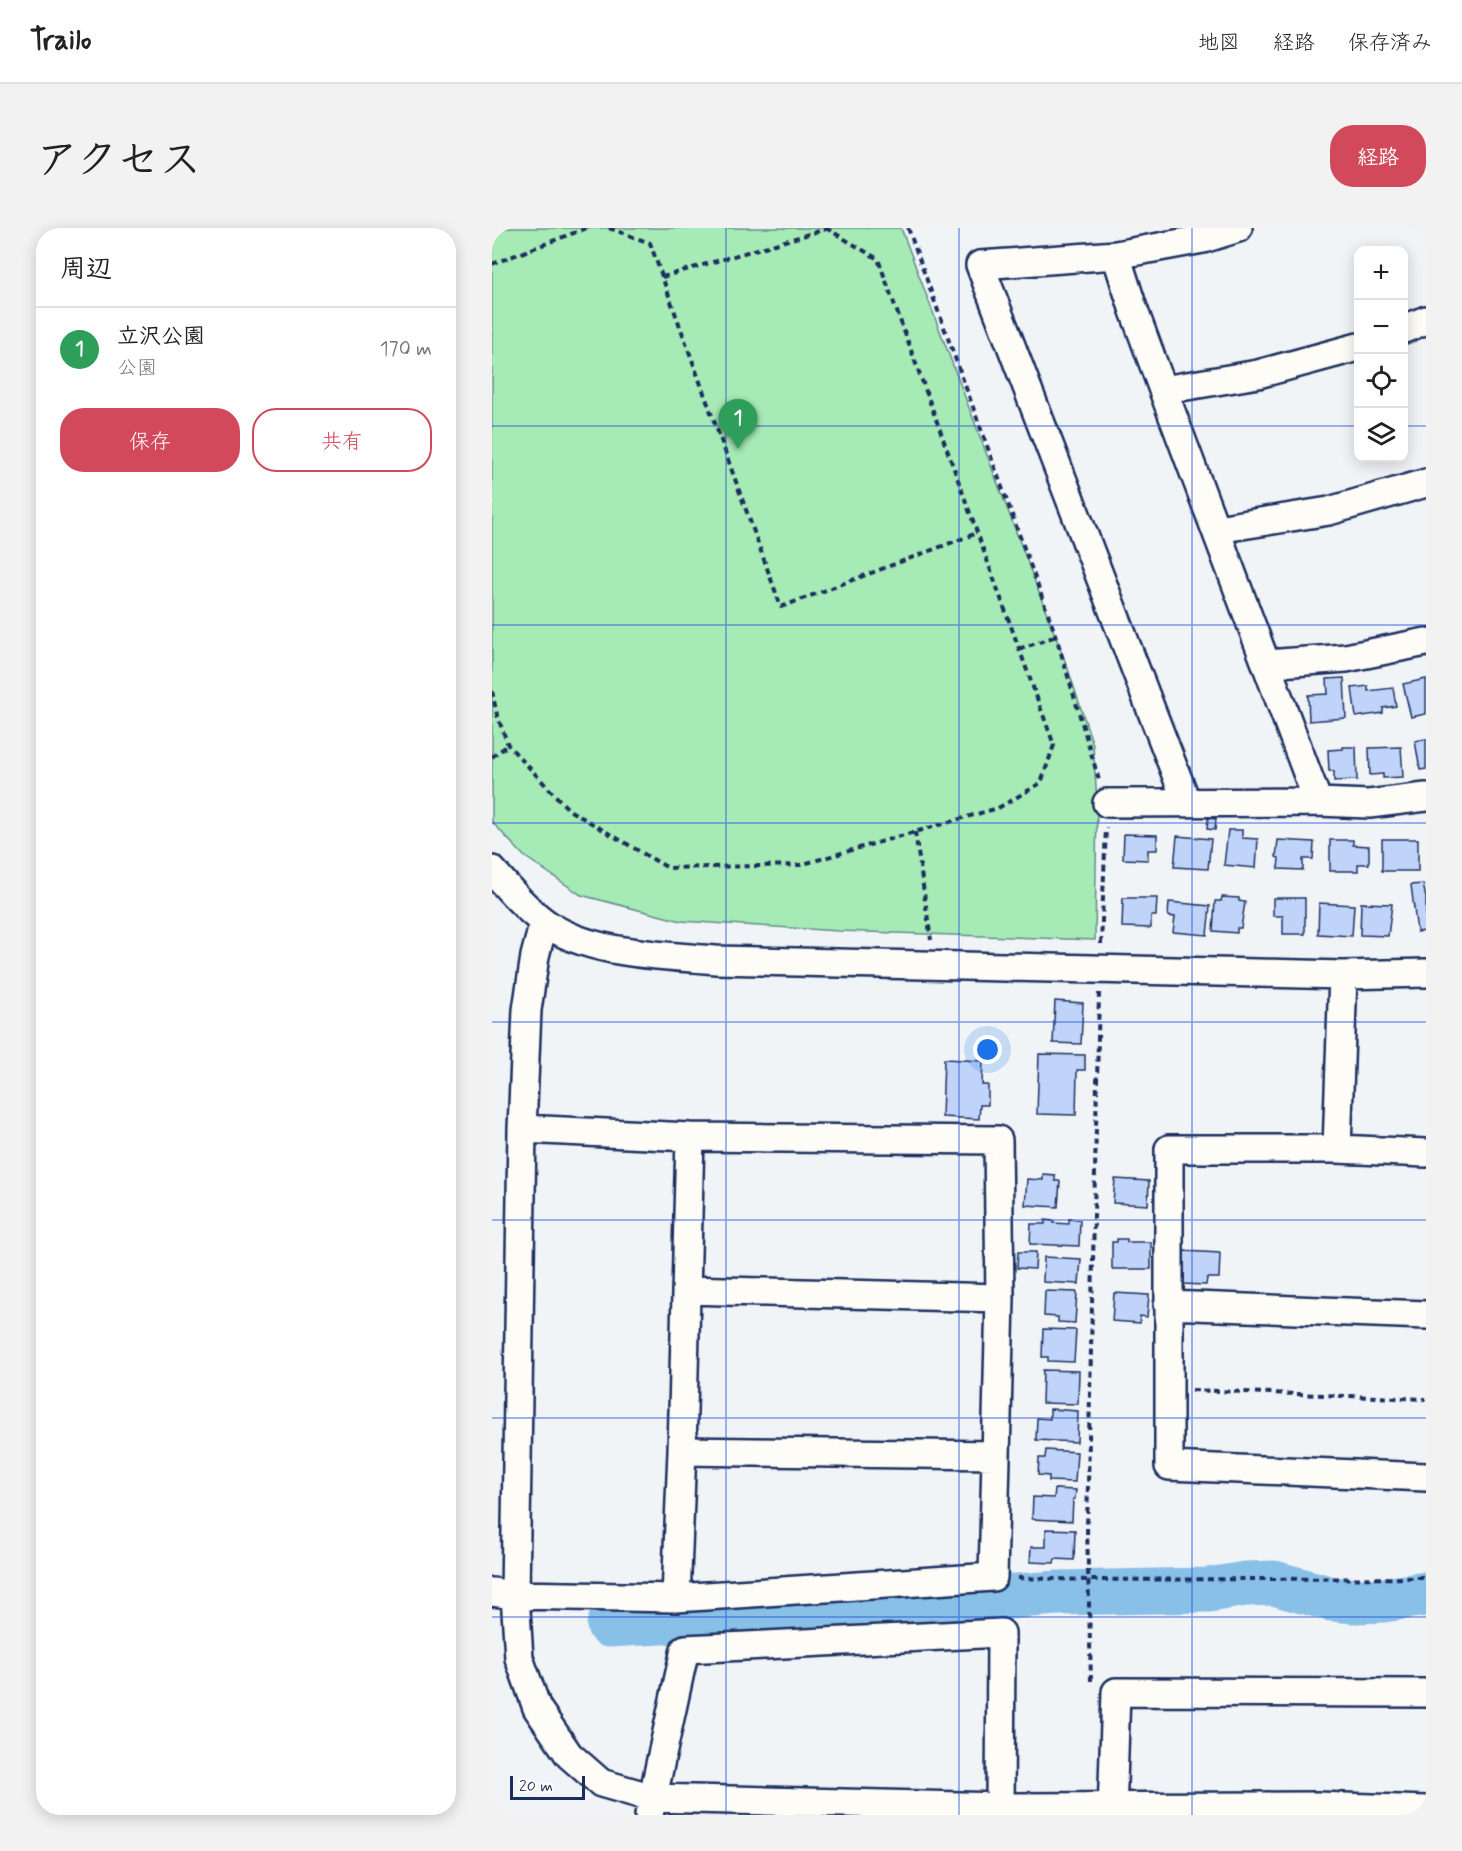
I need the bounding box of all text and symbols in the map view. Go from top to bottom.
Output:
text: Trailo [30,23,91,60]
text: 地図 [1198,29,1240,57]
text: 経路 [1273,29,1315,57]
text: 保存済み [1348,29,1432,57]
button: 経路 [1330,125,1426,187]
text: アクセス [36,134,201,189]
map controls [1354,246,1408,462]
button: + [1354,246,1408,300]
text: 周辺 [60,253,112,287]
button: − [1354,300,1408,354]
text: 立沢公園 [117,323,205,351]
text: 1 [75,336,84,363]
text: 170 m [380,336,432,363]
button: locate [1354,354,1408,408]
text: 公園 [117,355,157,382]
pin: 1 [718,400,758,449]
button: 保存 [60,408,240,472]
button: 共有 [252,408,432,472]
button: layers [1354,408,1408,462]
your location [973,1035,1002,1064]
scale bar [510,1773,585,1800]
text: 20 m [519,1776,553,1797]

